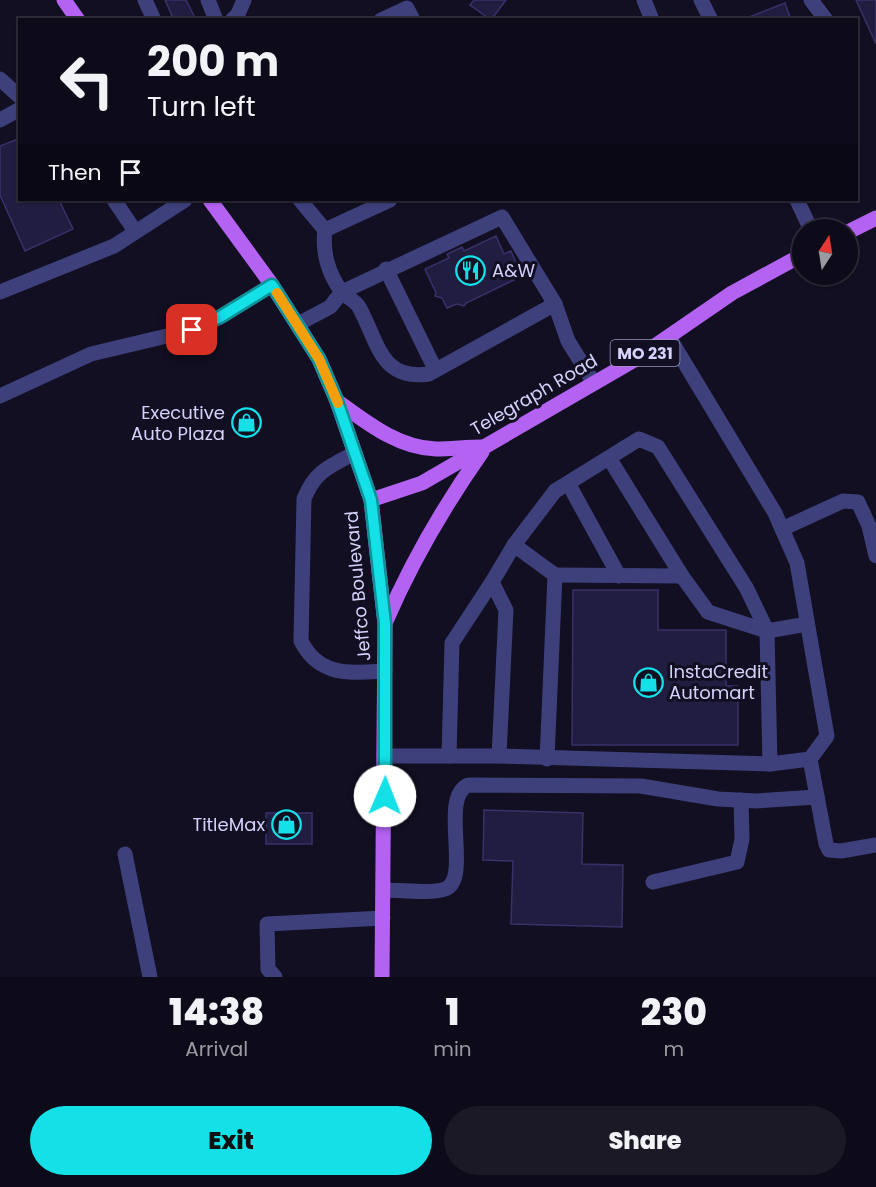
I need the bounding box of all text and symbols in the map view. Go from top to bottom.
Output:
text: 200 m [147,32,279,91]
icon: left [48,42,126,120]
text: Turn left [147,88,256,125]
icon: arrive [114,156,147,189]
text: Then [48,157,102,188]
north arrow [792,219,858,285]
map controls [792,219,858,285]
restaurant icon: A&W [455,255,487,287]
place label: A&W [492,258,535,283]
pin [166,304,217,355]
icon: arrive [175,313,208,346]
road number: MO 231 [610,340,680,366]
street label: Telegraph Road [466,348,602,441]
place label: Executive Auto Plaza [131,400,225,446]
shop icon: Executive Auto Plaza [230,407,262,439]
street label: Jeffco Boulevard [338,510,377,662]
place label: InstaCredit Automart [669,659,768,705]
shop icon: InstaCredit Automart [632,666,664,698]
position arrow [353,764,417,828]
shop icon: TitleMax [270,809,302,841]
place label: TitleMax [192,812,265,837]
text: 14:38 [169,987,264,1038]
text: 1 [446,987,459,1038]
text: 230 [641,987,707,1038]
text: Arrival [185,1035,248,1063]
text: min [433,1035,472,1063]
text: m [664,1035,684,1063]
button: Exit [30,1106,432,1175]
button: Share [444,1106,846,1175]

